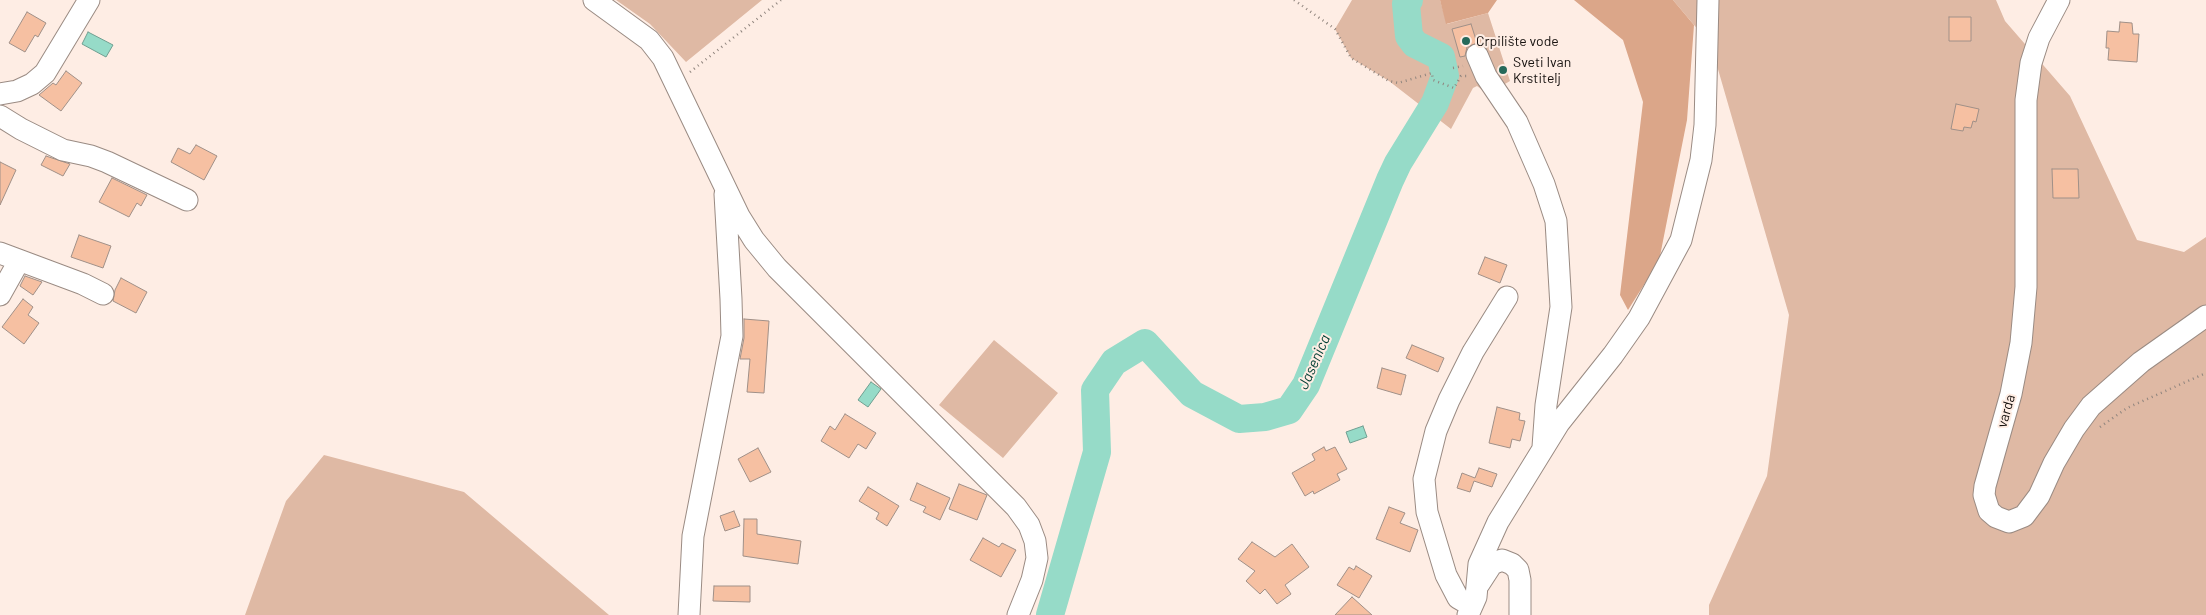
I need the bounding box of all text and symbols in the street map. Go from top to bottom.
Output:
place label: Crpilište vode [1476,33,1559,49]
marker: Crpilište vode [1460,35,1472,47]
place label: Sveti Ivan Krstitelj [1513,54,1571,86]
marker: Sveti Ivan Krstitelj [1497,64,1509,76]
water label: Jasenica [1294,332,1334,392]
street label: varda [1993,393,2019,429]

